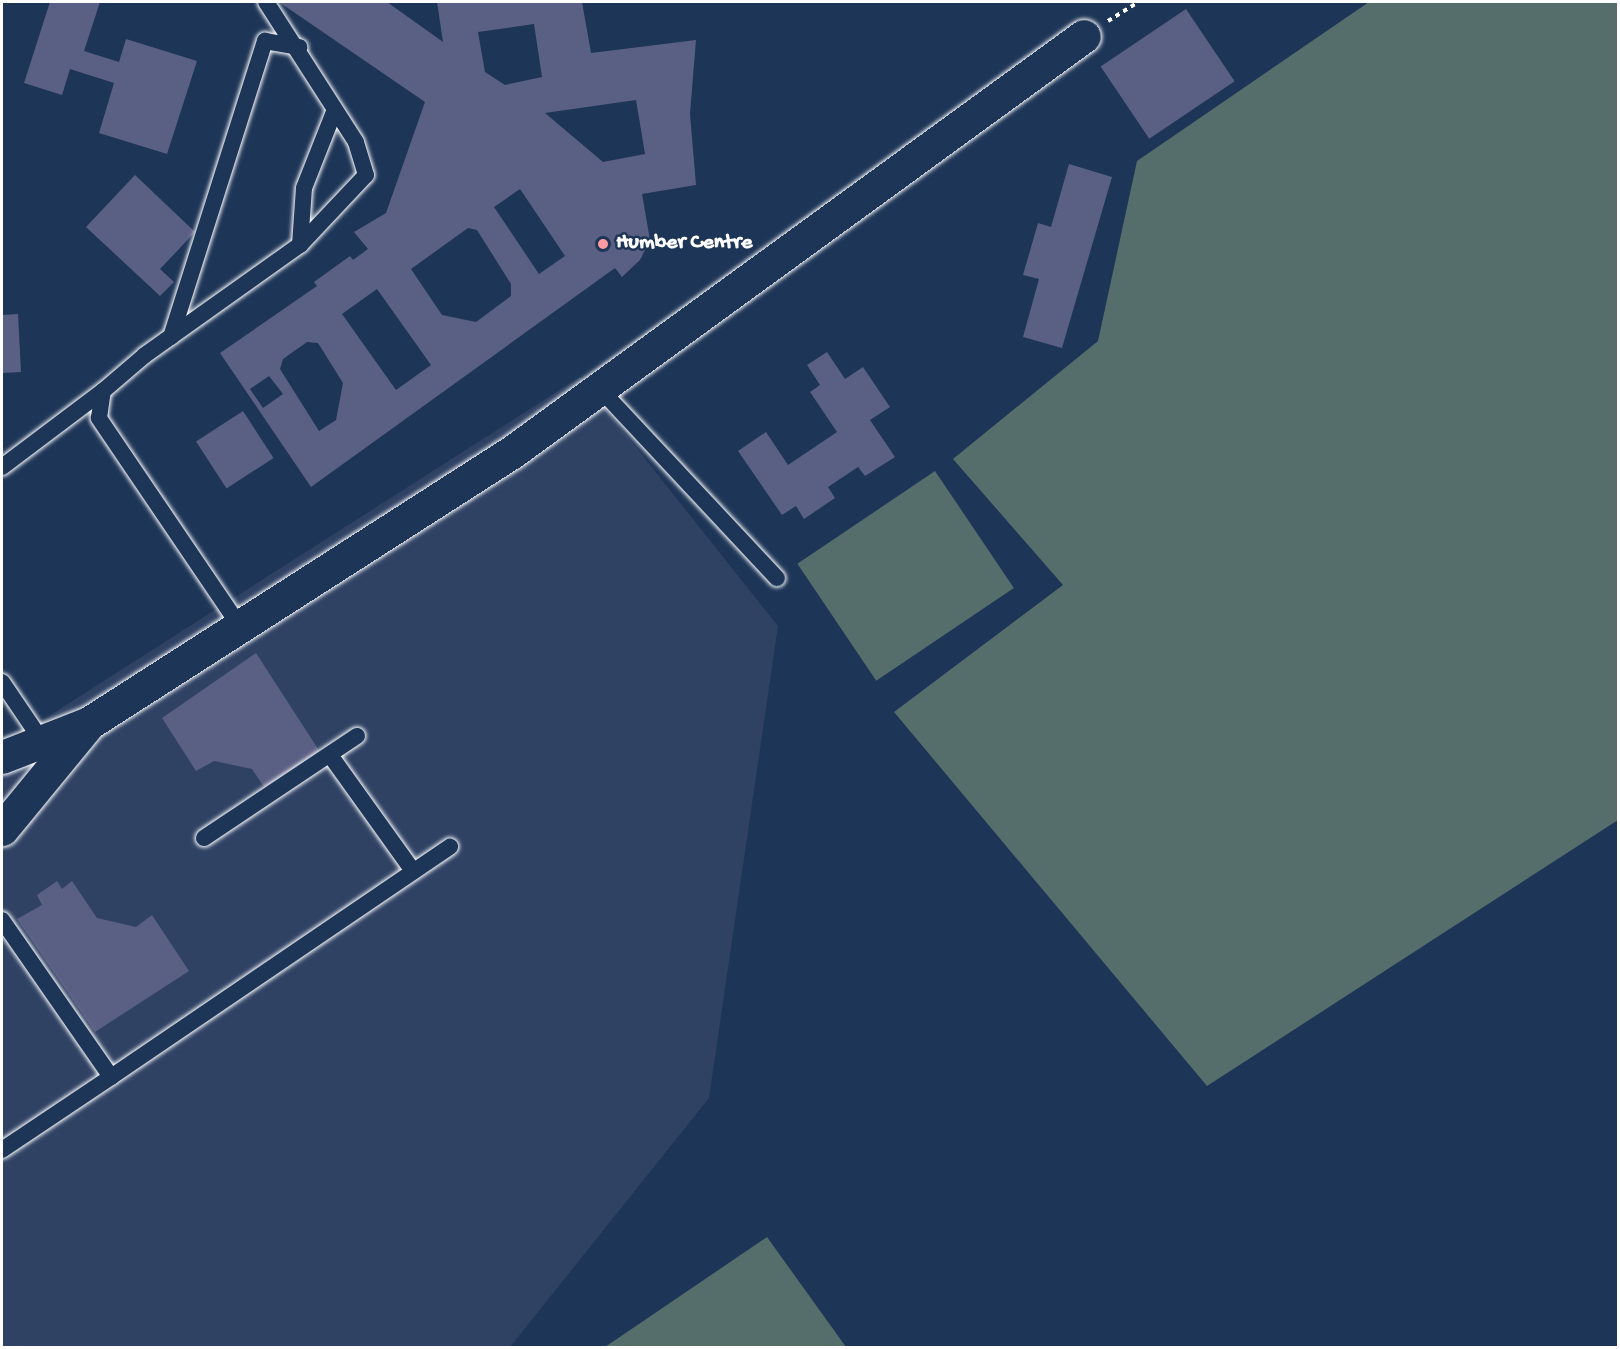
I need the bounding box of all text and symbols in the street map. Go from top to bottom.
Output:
place label: Humber Centre [616,231,752,257]
marker: Humber Centre [594,235,612,253]

